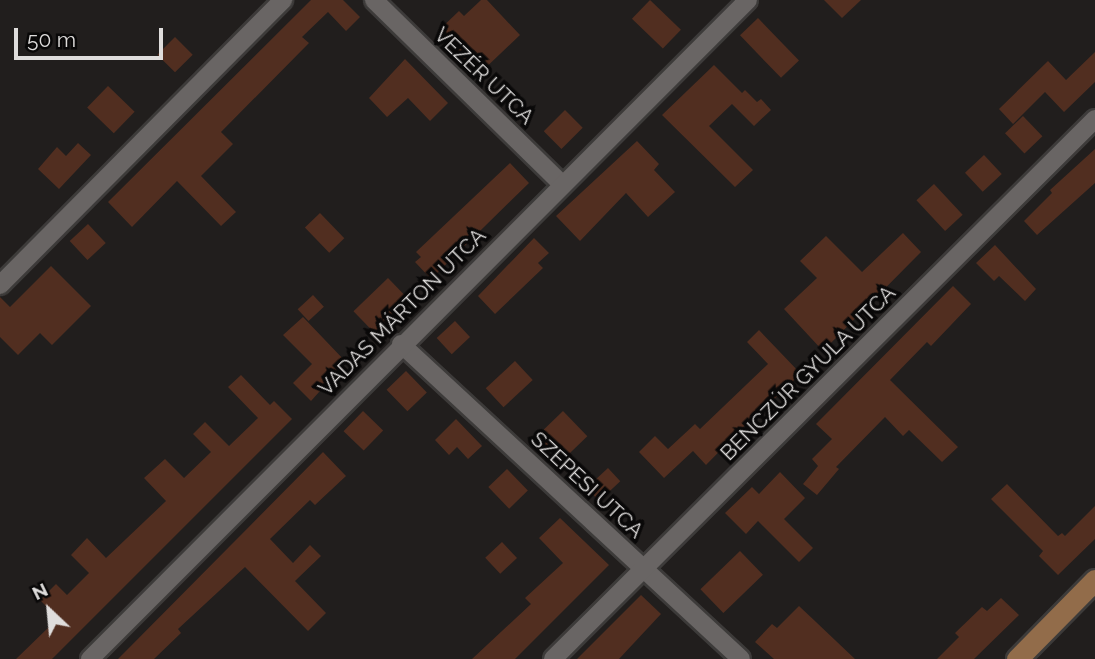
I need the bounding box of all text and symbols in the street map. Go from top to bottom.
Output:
scale bar [18,14,166,58]
street label: VEZÉR UTCA [429,22,539,130]
text: 50 m [27,27,76,52]
street label: VADAS MÁRTON UTCA [313,223,491,401]
street label: BENCZÚR GYULA UTCA [715,280,901,466]
street label: SZEPESI UTCA [526,427,648,543]
north arrow [14,575,84,645]
text: N [28,578,51,604]

